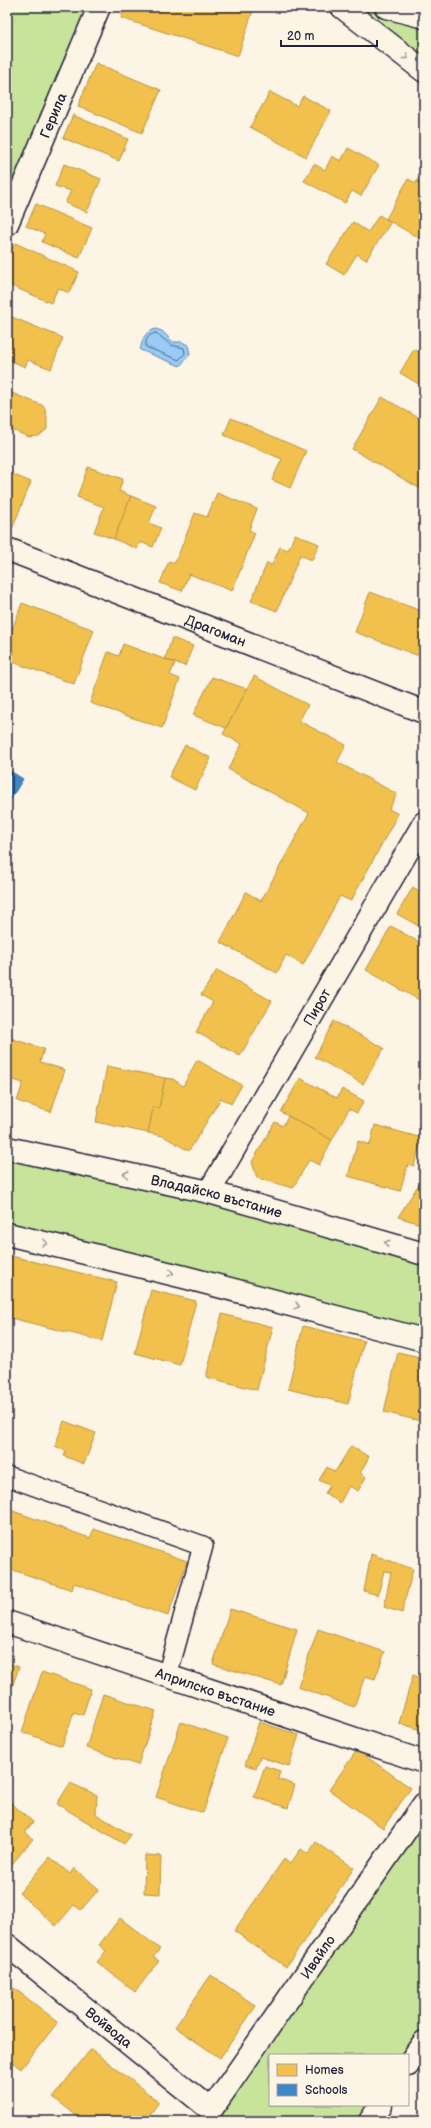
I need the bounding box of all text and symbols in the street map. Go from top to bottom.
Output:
scale bar [281,22,377,48]
text: 20 m [287,29,314,44]
one-way arrow [402,52,409,59]
street label: Герила [36,90,70,141]
street label: Драгоман [183,611,249,650]
street label: Пирот [299,985,334,1029]
one-way arrow [122,1171,129,1179]
street label: Владайско въстание [149,1171,284,1221]
one-way arrow [42,1238,48,1246]
one-way arrow [383,1239,390,1248]
one-way arrow [168,1269,174,1277]
one-way arrow [294,1302,300,1310]
street label: Априлско въстание [152,1664,278,1720]
street label: Ивайло [297,1932,339,1982]
street label: Войвода [82,2003,136,2052]
legend [269,2054,409,2106]
text: Homes [305,2063,344,2078]
text: Schools [305,2083,348,2098]

